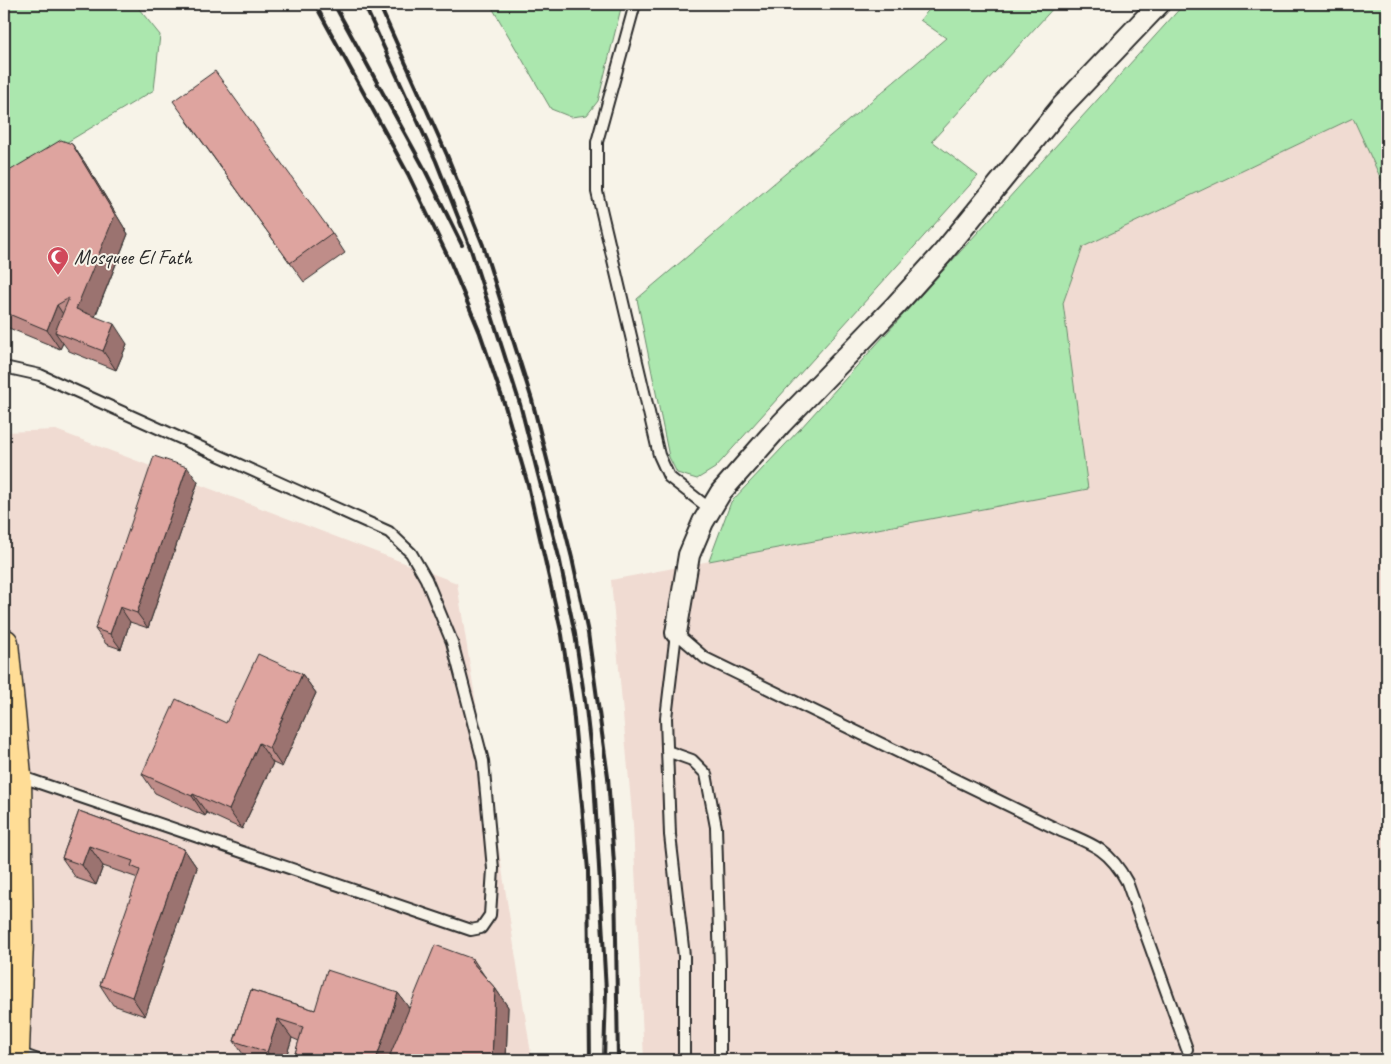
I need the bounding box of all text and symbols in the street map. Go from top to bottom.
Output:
place label: Mosquee El Fath [74,244,193,270]
mosque icon: Mosquee El Fath [46,245,70,276]

